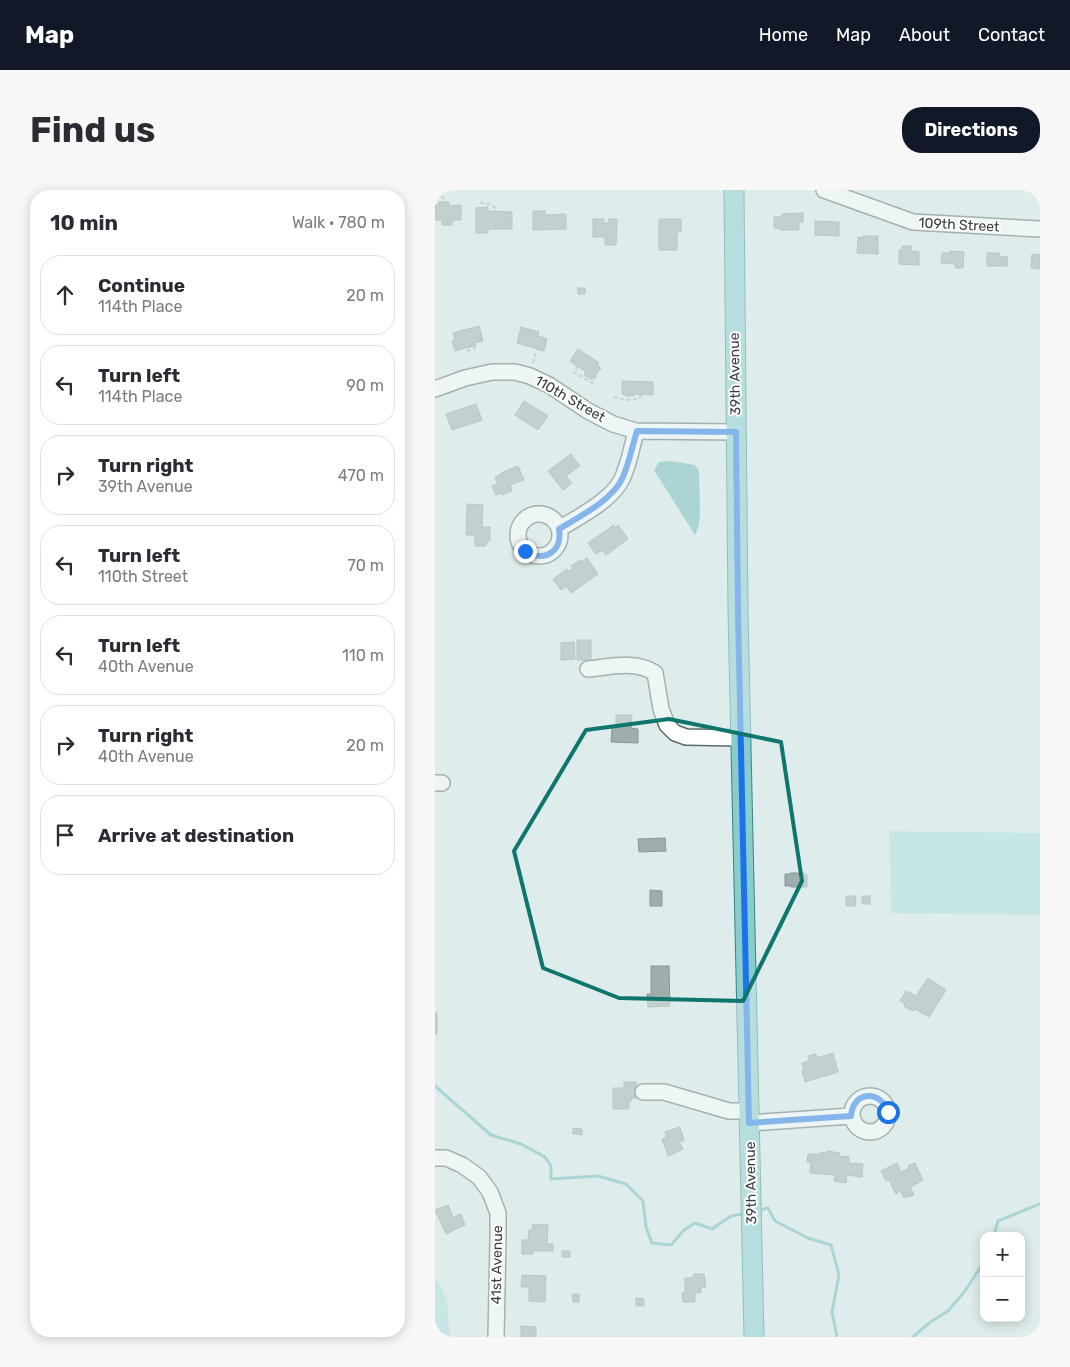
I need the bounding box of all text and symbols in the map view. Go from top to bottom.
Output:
text: Map [25,21,74,49]
text: Home [759,24,808,46]
text: Map [836,24,871,46]
text: About [899,24,950,46]
text: Contact [978,24,1045,46]
button: Directions [902,107,1040,153]
text: Find us [30,109,155,151]
text: 10 min [50,210,118,235]
text: Walk · 780 m [292,213,385,232]
street label: 109th Street [918,214,1000,236]
text: Continue [98,274,185,297]
icon: ahead [51,281,79,309]
text: 20 m [346,286,384,305]
text: 114th Place [98,297,182,316]
street label: 39th Avenue [726,332,744,416]
text: Turn left [98,364,180,387]
icon: left [51,371,79,399]
street label: 110th Street [532,372,609,426]
text: 90 m [346,376,384,395]
text: 114th Place [98,387,182,406]
text: Turn right [98,454,193,477]
icon: right [51,461,79,489]
text: 470 m [338,466,384,485]
text: 39th Avenue [98,477,193,496]
route end [514,540,537,563]
text: Turn left [98,544,180,567]
icon: left [51,551,79,579]
text: 70 m [347,556,384,575]
text: 110th Street [98,567,188,586]
text: Turn left [98,634,180,657]
icon: left [51,641,79,669]
text: 110 m [342,646,384,665]
text: 40th Avenue [98,657,194,676]
text: Turn right [98,724,193,747]
icon: right [51,731,79,759]
text: 20 m [346,736,384,755]
text: 40th Avenue [98,747,194,766]
icon: arrive [51,821,79,849]
text: Arrive at destination [98,824,294,847]
route start [877,1101,900,1124]
street label: 39th Avenue [742,1141,760,1225]
street label: 41st Avenue [488,1225,506,1305]
map controls [980,1232,1025,1322]
button: + [980,1232,1025,1277]
button: − [980,1277,1025,1322]

